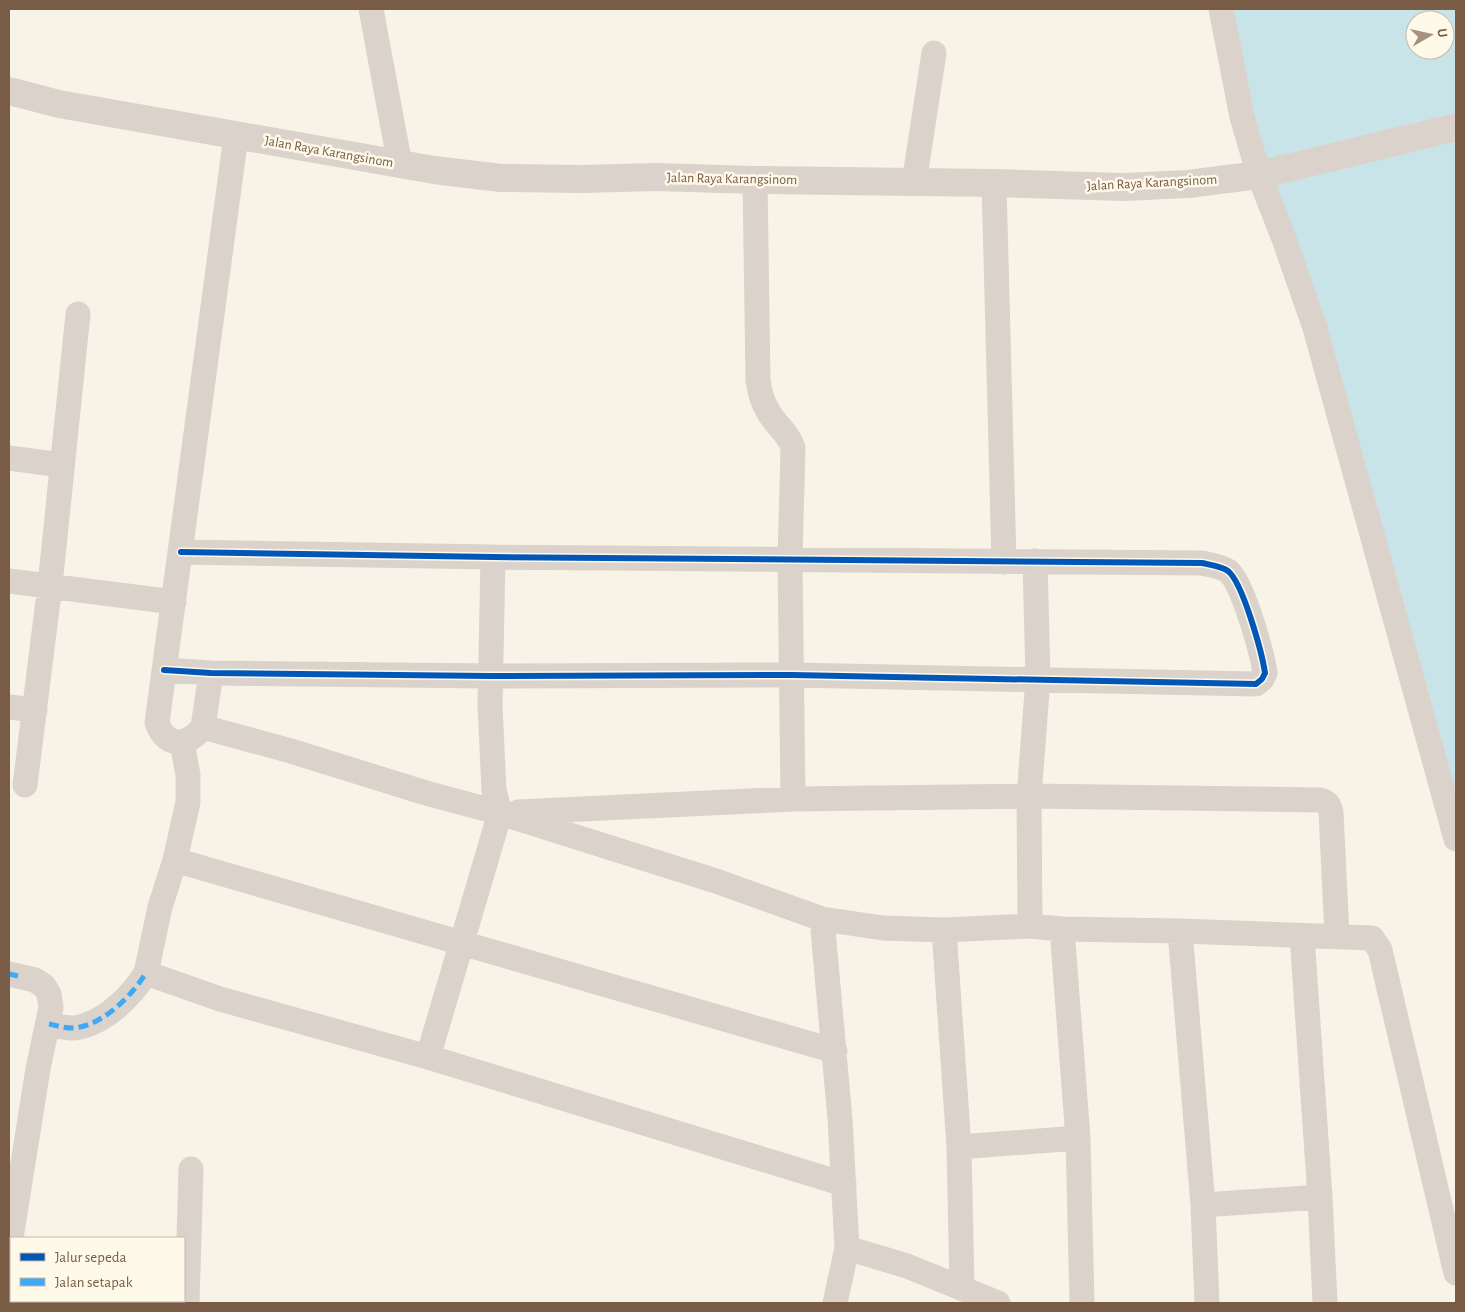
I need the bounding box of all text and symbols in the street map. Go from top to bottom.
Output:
north arrow [1405,10,1455,60]
text: U [1434,28,1449,39]
street label: Jalan Raya Karangsinom [264,134,394,170]
street label: Jalan Raya Karangsinom [667,171,797,187]
street label: Jalan Raya Karangsinom [1086,173,1218,193]
legend [10,1237,185,1302]
text: Jalur sepeda [55,1250,127,1265]
text: Jalan setapak [55,1275,133,1290]

